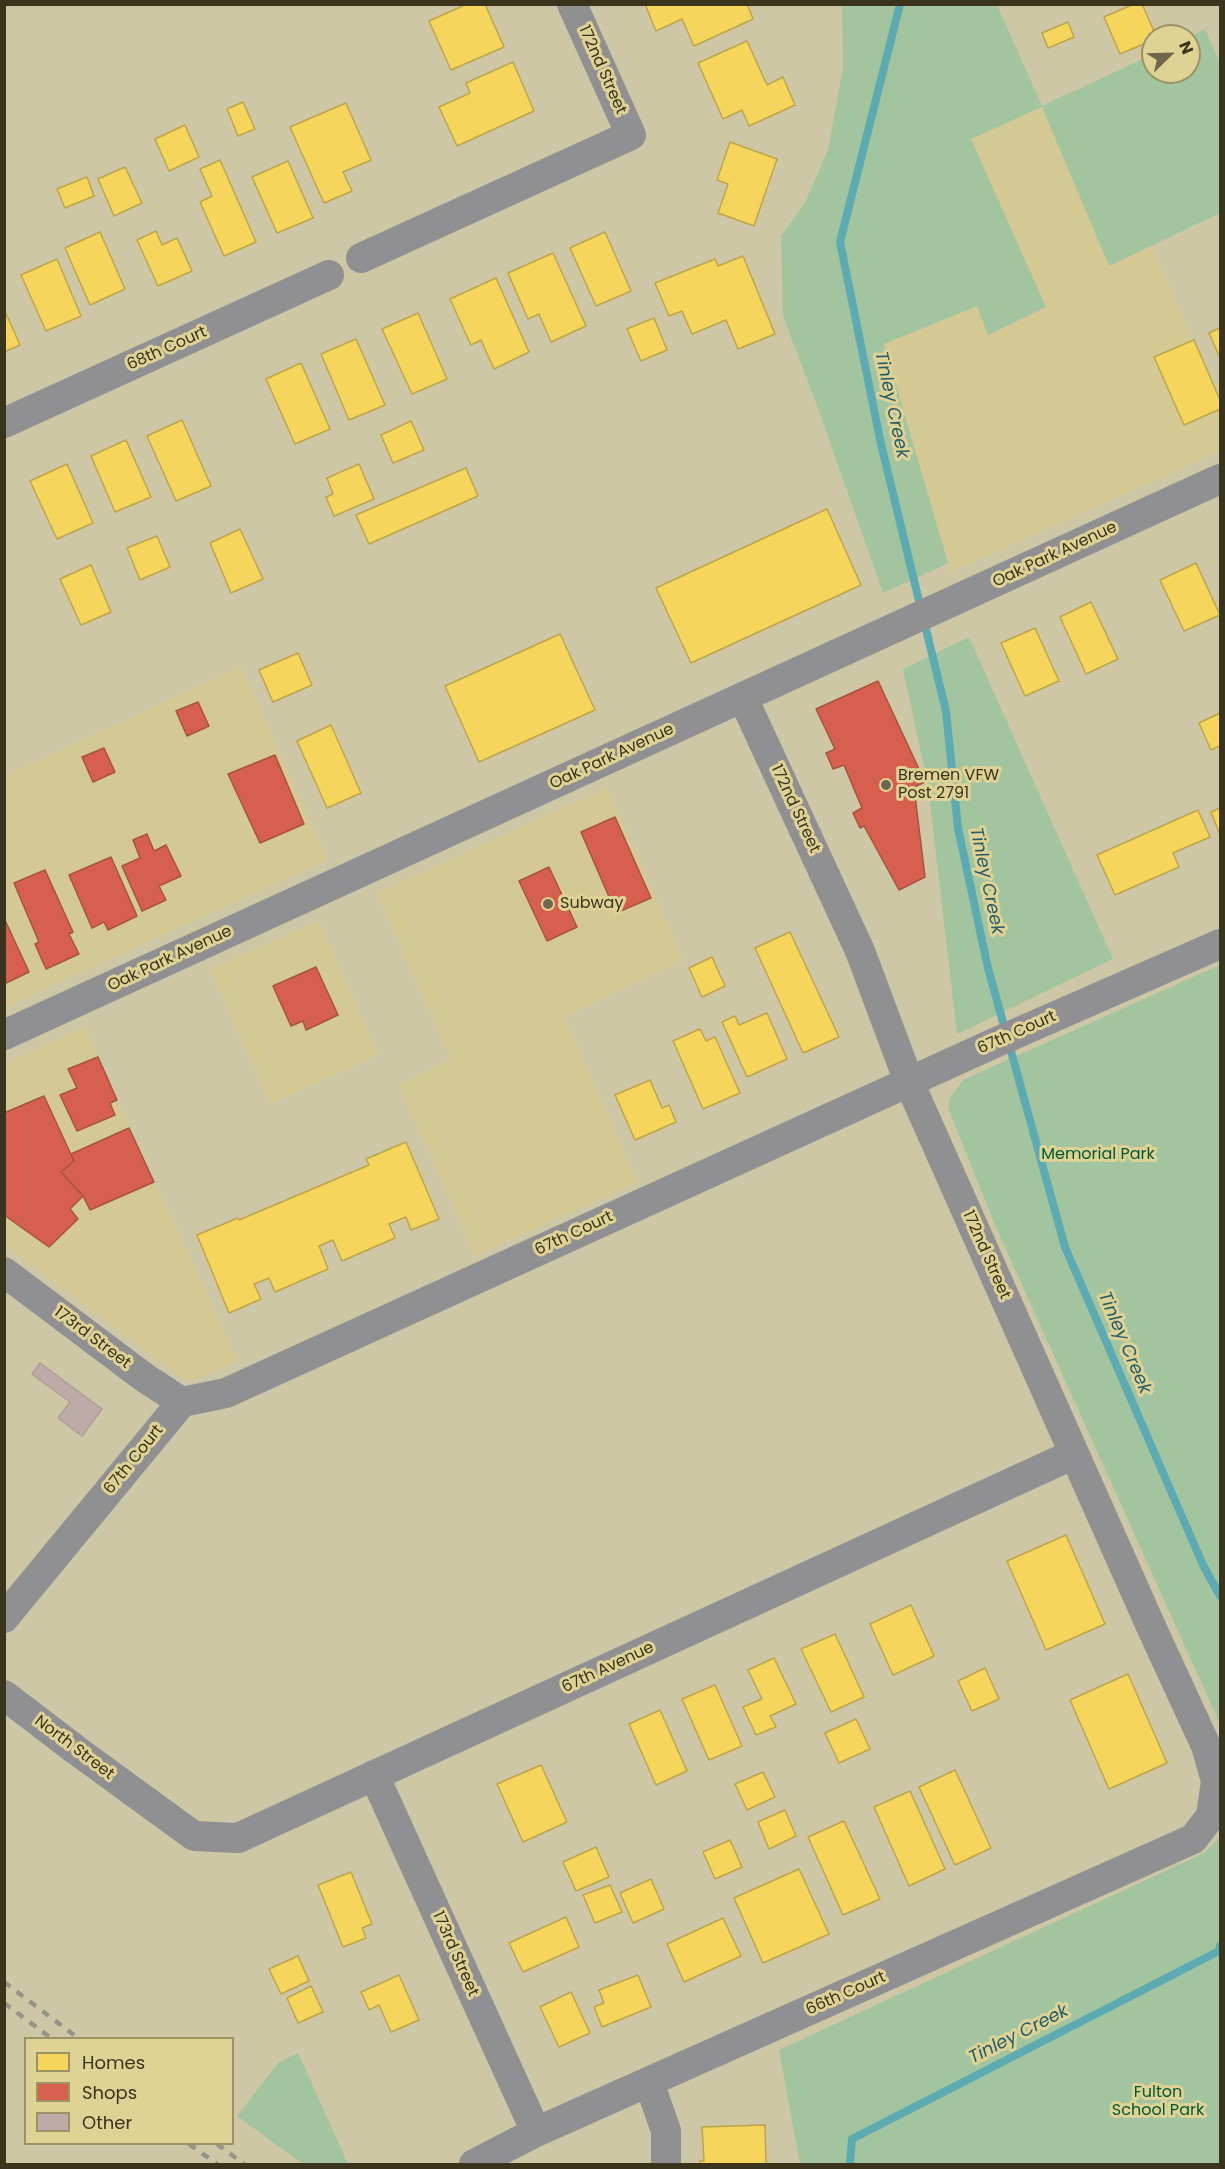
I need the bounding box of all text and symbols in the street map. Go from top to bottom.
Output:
street label: 172nd Street [574,23,630,117]
north arrow [1141,24,1201,84]
text: N [1173,38,1199,58]
street label: 68th Court [124,323,210,375]
water label: Tinley Creek [869,349,913,461]
street label: Oak Park Avenue [990,518,1120,592]
street label: Oak Park Avenue [547,720,677,794]
street label: 172nd Street [766,762,824,856]
place label: Bremen VFW Post 2791 [898,766,999,804]
marker: Bremen VFW Post 2791 [879,778,893,792]
water label: Tinley Creek [964,825,1008,937]
place label: Subway [560,894,623,914]
marker: Subway [541,897,555,911]
street label: Oak Park Avenue [105,922,235,996]
street label: 67th Court [975,1007,1059,1059]
park label: Memorial Park [1041,1145,1155,1165]
street label: 67th Court [532,1208,616,1260]
street label: 172nd Street [958,1208,1014,1302]
water label: Tinley Creek [1093,1289,1155,1397]
street label: 173rd Street [50,1303,134,1373]
street label: 67th Court [100,1421,168,1499]
street label: 67th Avenue [559,1638,657,1698]
street label: North Street [30,1712,118,1784]
street label: 173rd Street [428,1908,482,2000]
street label: 66th Court [803,1968,889,2020]
water label: Tinley Creek [966,2001,1072,2069]
legend [24,2037,234,2145]
text: Homes [82,2050,145,2075]
text: Shops [82,2080,137,2105]
park label: Fulton School Park [1112,2083,1204,2121]
text: Other [82,2110,132,2135]

